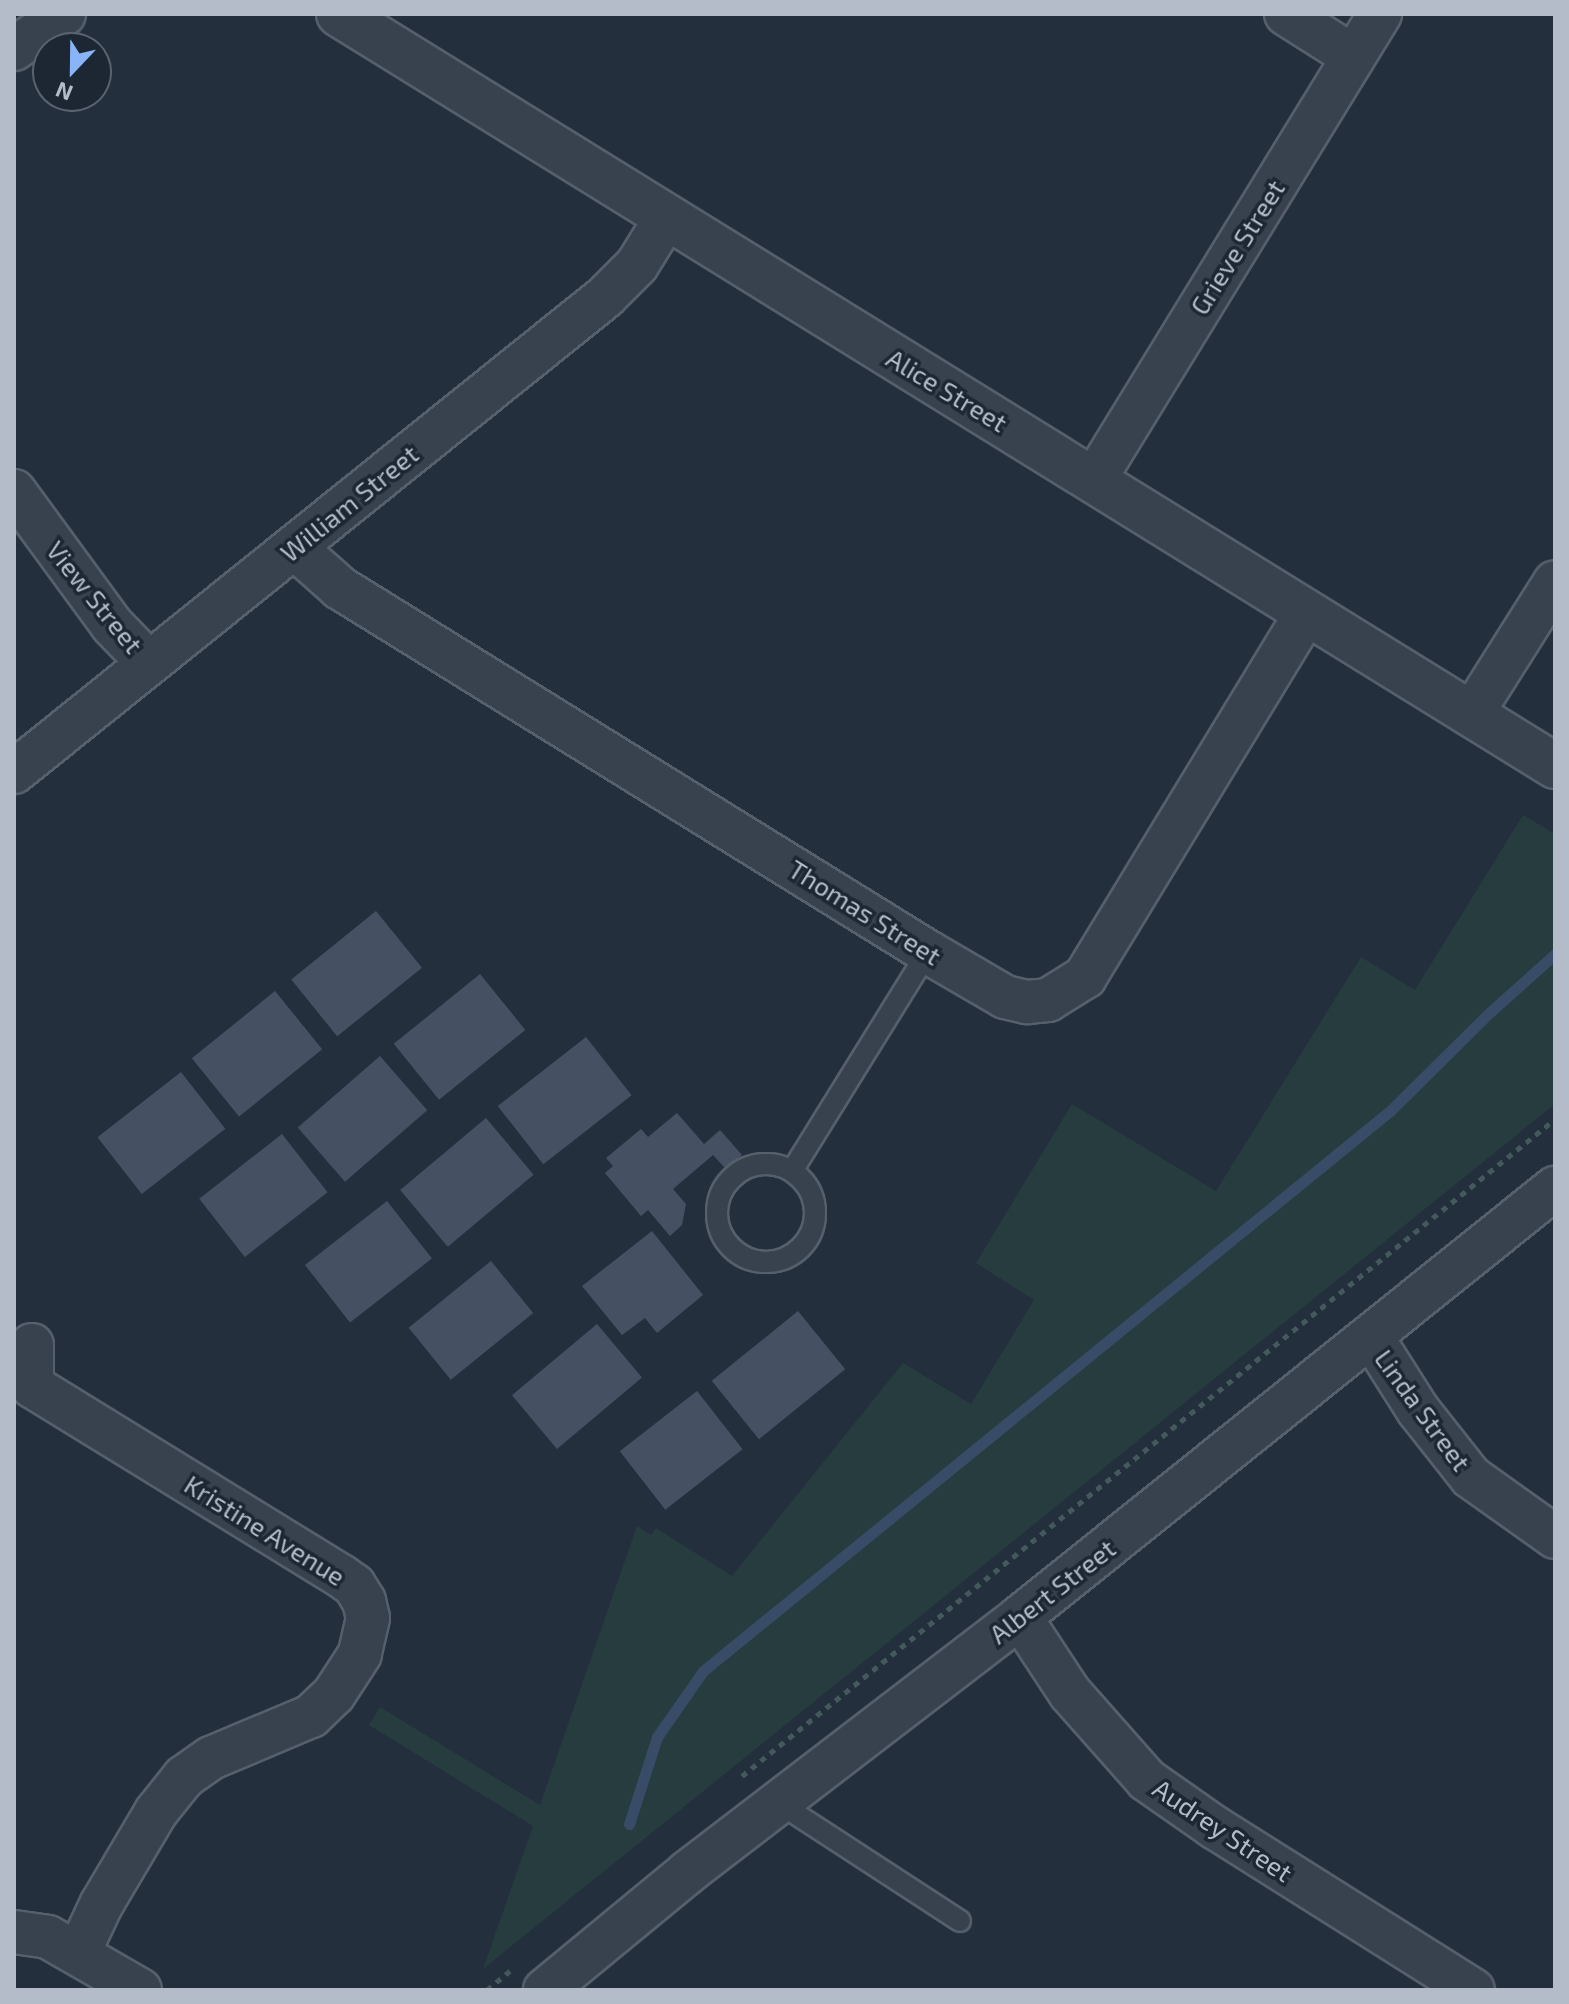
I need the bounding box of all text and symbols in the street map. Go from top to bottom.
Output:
north arrow [32,32,112,112]
text: N [52,77,76,107]
street label: Grieve Street [1183,174,1291,320]
street label: Alice Street [881,342,1013,438]
street label: William Street [274,438,424,568]
street label: View Street [40,534,150,660]
street label: Thomas Street [783,853,947,971]
street label: Linda Street [1369,1343,1477,1477]
street label: Kristine Avenue [179,1468,351,1592]
street label: Albert Street [983,1532,1121,1650]
street label: Audrey Street [1147,1772,1299,1888]

